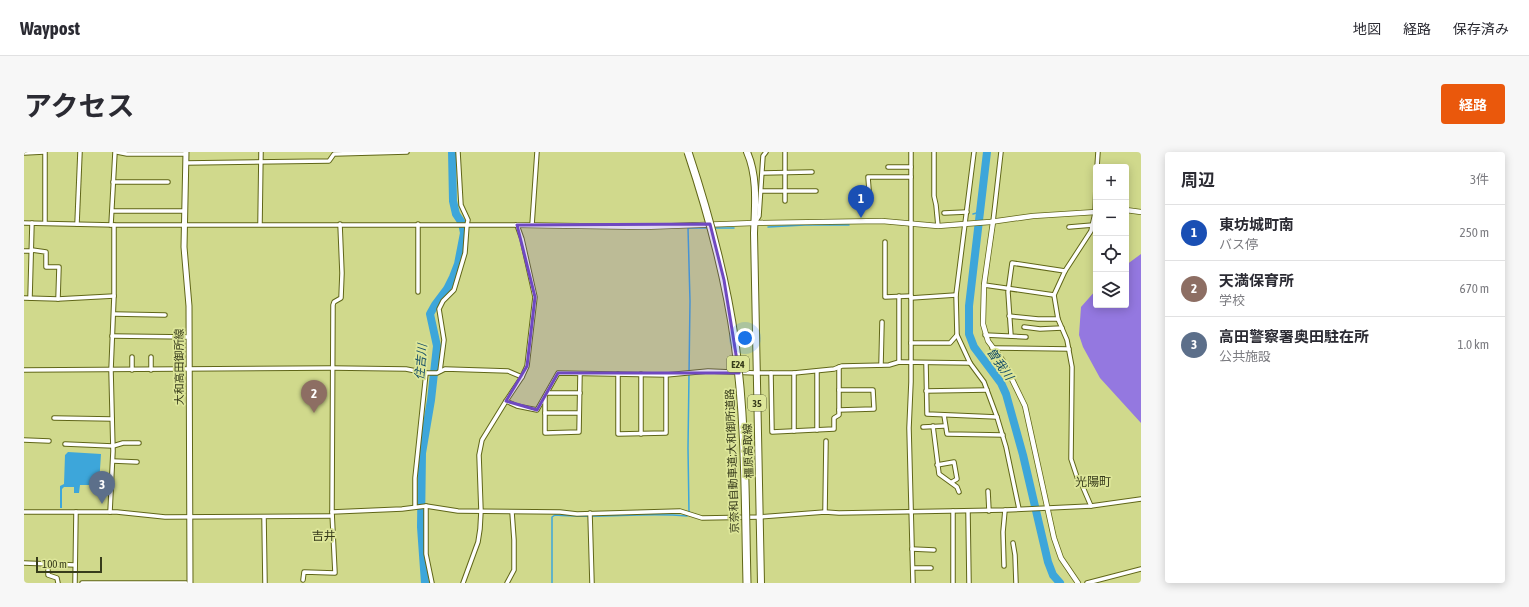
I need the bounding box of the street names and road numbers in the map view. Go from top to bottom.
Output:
street label: 大和高田御所線 [173,329,185,406]
road number: E24 [727,356,749,372]
street label: 京奈和自動車道;大和御所道路 [723,388,741,534]
road number: 35 [748,395,766,411]
street label: 橿原高取線 [741,423,755,479]

